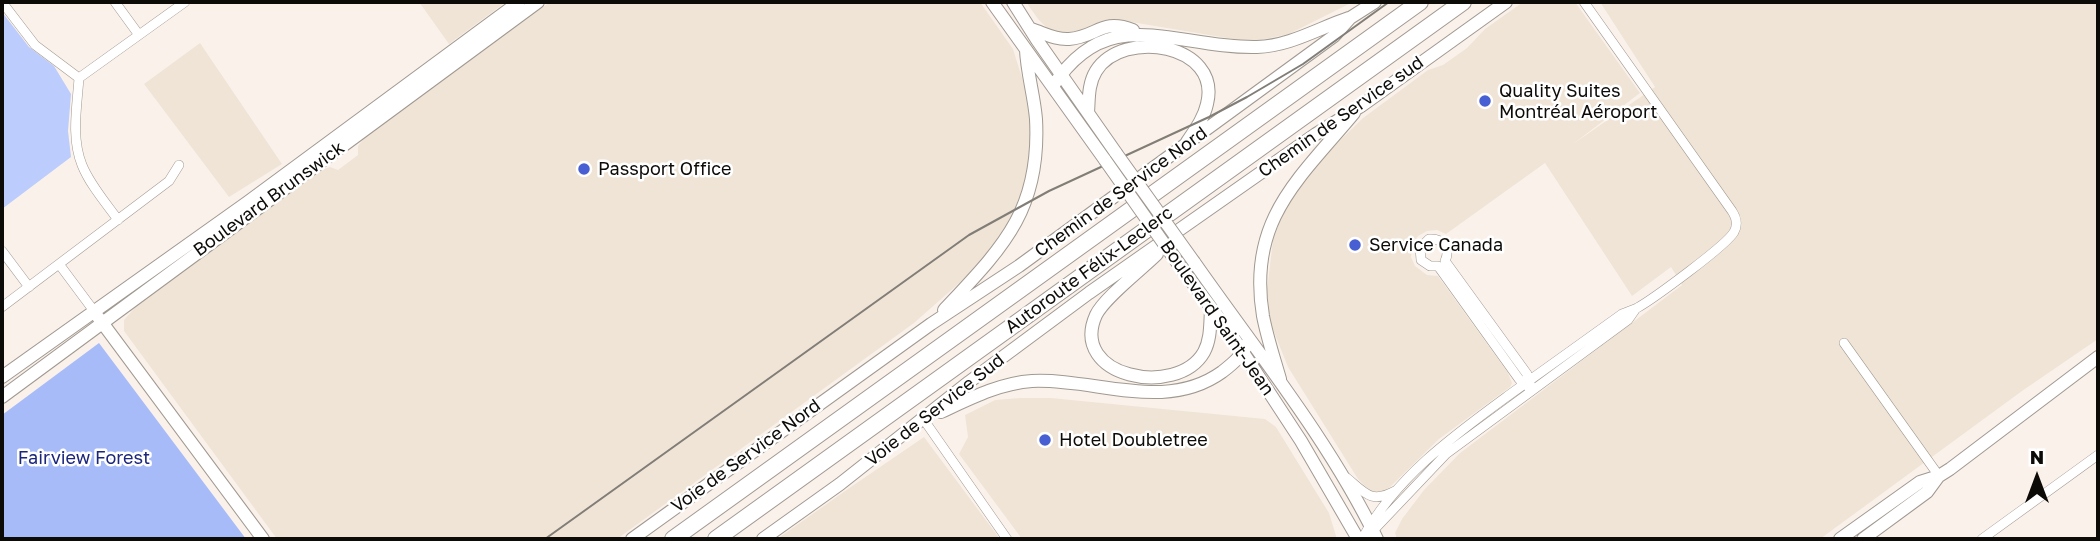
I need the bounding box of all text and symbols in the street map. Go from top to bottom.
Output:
street label: Chemin de Service sud [1254,52,1428,182]
place label: Quality Suites Montréal Aéroport [1499,80,1657,122]
marker: Quality Suites Montréal Aéroport [1477,93,1493,109]
street label: Chemin de Service Nord [1031,122,1211,262]
street label: Boulevard Brunswick [189,137,349,261]
place label: Passport Office [598,158,732,180]
marker: Passport Office [576,161,592,177]
street label: Autoroute Félix-Leclerc [1001,202,1177,338]
place label: Service Canada [1369,234,1503,256]
street label: Boulevard Saint-Jean [1155,236,1279,400]
marker: Service Canada [1347,237,1363,253]
street label: Voie de Service Sud [861,349,1009,471]
street label: Voie de Service Nord [667,395,825,517]
place label: Hotel Doubletree [1059,429,1208,451]
marker: Hotel Doubletree [1037,432,1053,448]
north arrow [2002,443,2072,513]
text: N [2030,445,2044,468]
park label: Fairview Forest [18,447,150,469]

